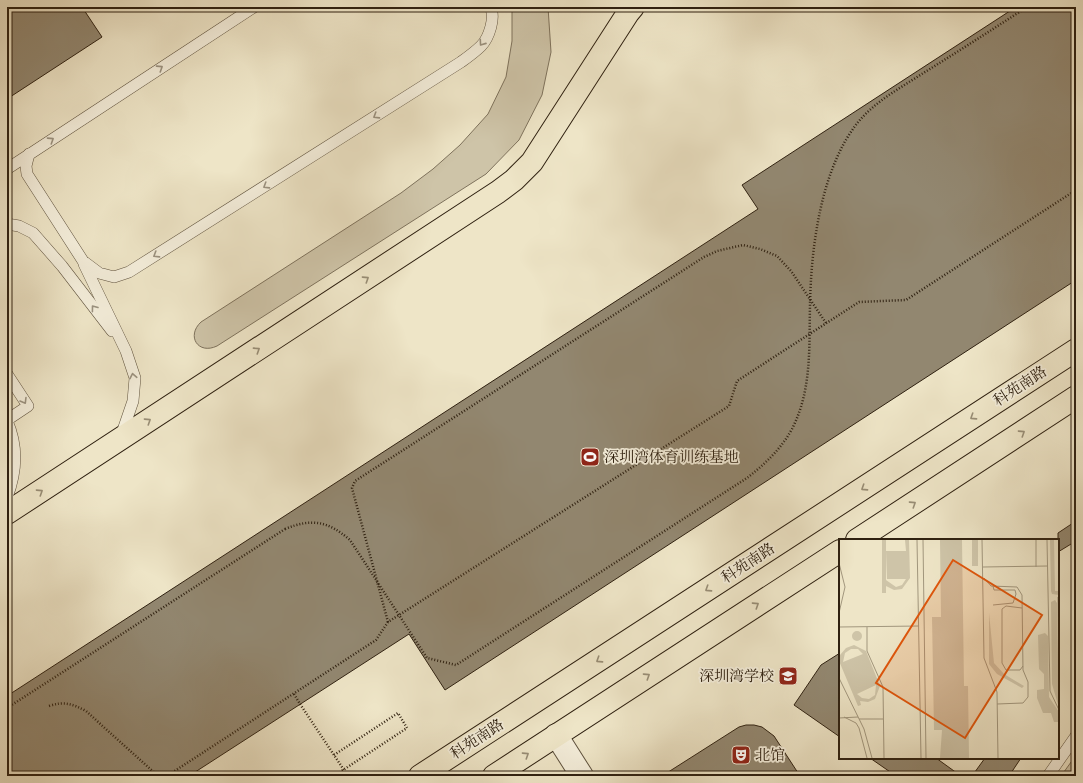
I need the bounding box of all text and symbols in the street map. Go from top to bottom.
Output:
one-way arrow [480,38,487,45]
one-way arrow [156,65,163,73]
one-way arrow [373,111,380,119]
one-way arrow [47,137,54,144]
one-way arrow [263,181,270,188]
one-way arrow [153,250,160,258]
one-way arrow [362,276,369,283]
one-way arrow [92,306,99,313]
one-way arrow [253,347,260,354]
street label: 科苑南路 [990,363,1050,410]
one-way arrow [129,372,138,379]
one-way arrow [19,397,26,404]
one-way arrow [970,412,977,420]
one-way arrow [144,419,151,426]
one-way arrow [1018,430,1025,438]
sports icon: 深圳湾体育训练基地 [579,446,601,468]
place label: 深圳湾体育训练基地 [604,449,739,466]
one-way arrow [861,483,868,490]
one-way arrow [36,489,43,497]
one-way arrow [909,501,916,508]
inset map [839,539,1059,759]
street label: 科苑南路 [718,540,778,587]
one-way arrow [705,584,712,592]
one-way arrow [752,603,759,610]
one-way arrow [596,655,603,663]
school or university icon: 深圳湾学校 [777,665,799,687]
place label: 深圳湾学校 [699,668,774,685]
one-way arrow [643,673,650,681]
street label: 科苑南路 [447,716,507,763]
theatre icon: 北馆 [730,744,752,766]
place label: 北馆 [755,747,785,764]
one-way arrow [522,752,529,760]

